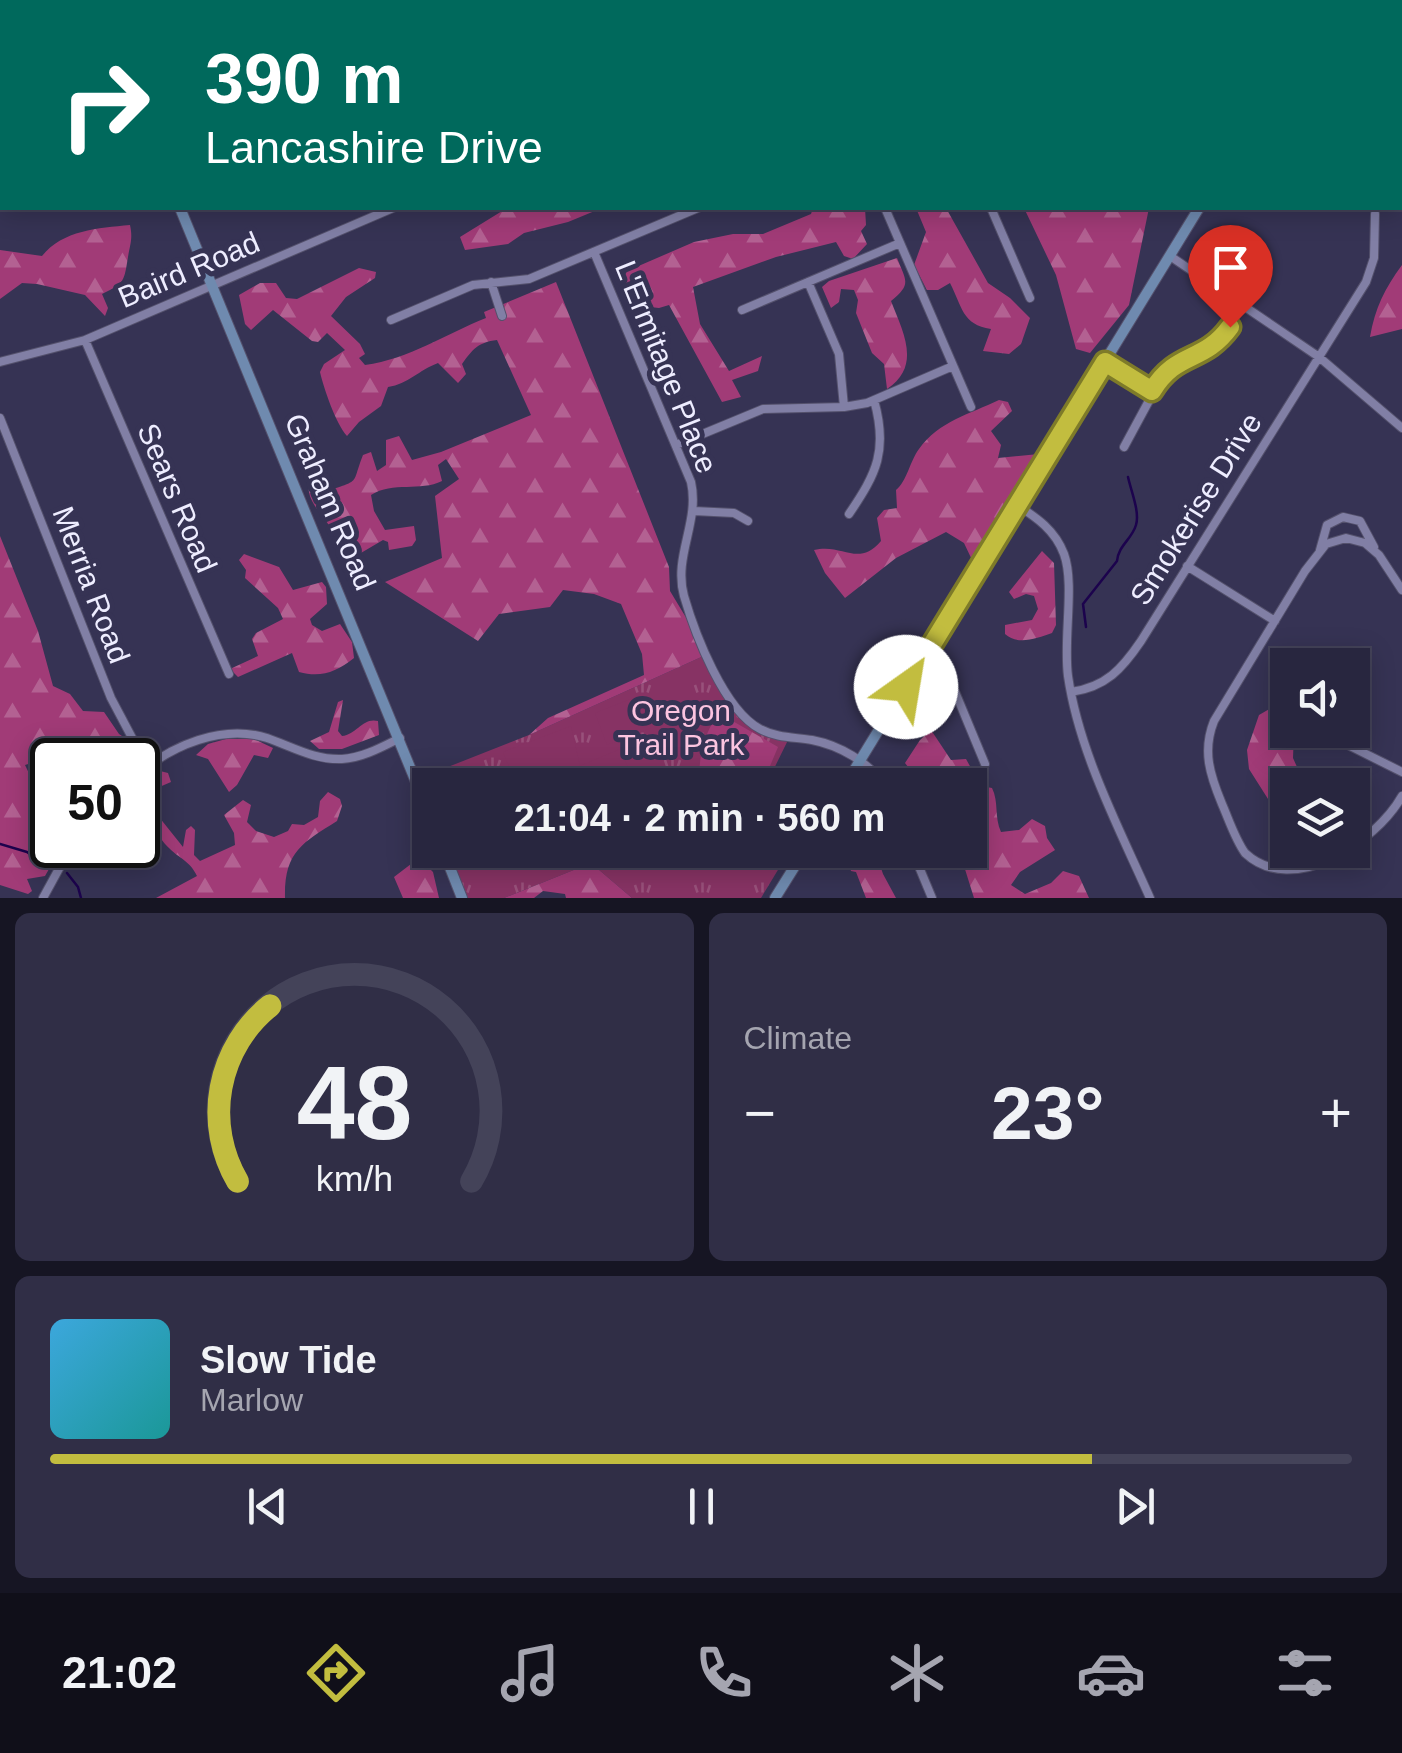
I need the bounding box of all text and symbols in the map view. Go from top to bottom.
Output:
icon: right [40,40,170,170]
text: 390 m [205,40,403,118]
text: Lancashire Drive [205,122,543,173]
street label: Baird Road [113,225,264,314]
pin [1188,225,1273,328]
icon: arrive [1203,240,1258,295]
street label: L'Ermitage Place [609,256,724,478]
street label: Smokerise Drive [1123,407,1268,611]
street label: Graham Road [278,409,382,595]
street label: Sears Road [131,418,224,577]
street label: Merria Road [46,502,136,668]
position arrow [854,635,958,739]
map controls [1270,648,1370,868]
button: sound [1270,648,1370,748]
park label: Oregon Trail Park [617,694,746,761]
speed limit sign: 50 [30,738,160,868]
button: layers [1270,768,1370,868]
text: 21:04 · 2 min · 560 m [514,797,885,839]
text: Climate [744,1020,852,1056]
text: 48 [296,1045,412,1161]
text: 23° [991,1071,1104,1155]
text: − [744,1082,776,1144]
text: + [1320,1082,1352,1144]
text: km/h [316,1159,393,1199]
text: Slow Tide [200,1339,377,1381]
text: Marlow [200,1382,303,1418]
icon: previous [240,1479,295,1534]
icon: pause [674,1479,729,1534]
icon: next [1108,1479,1163,1534]
icon: directions [301,1638,371,1708]
icon: music [495,1638,565,1708]
icon: phone [689,1638,759,1708]
icon: climate [882,1638,952,1708]
icon: car [1076,1638,1146,1708]
icon: filters [1270,1638,1340,1708]
text: 21:02 [62,1647,177,1698]

